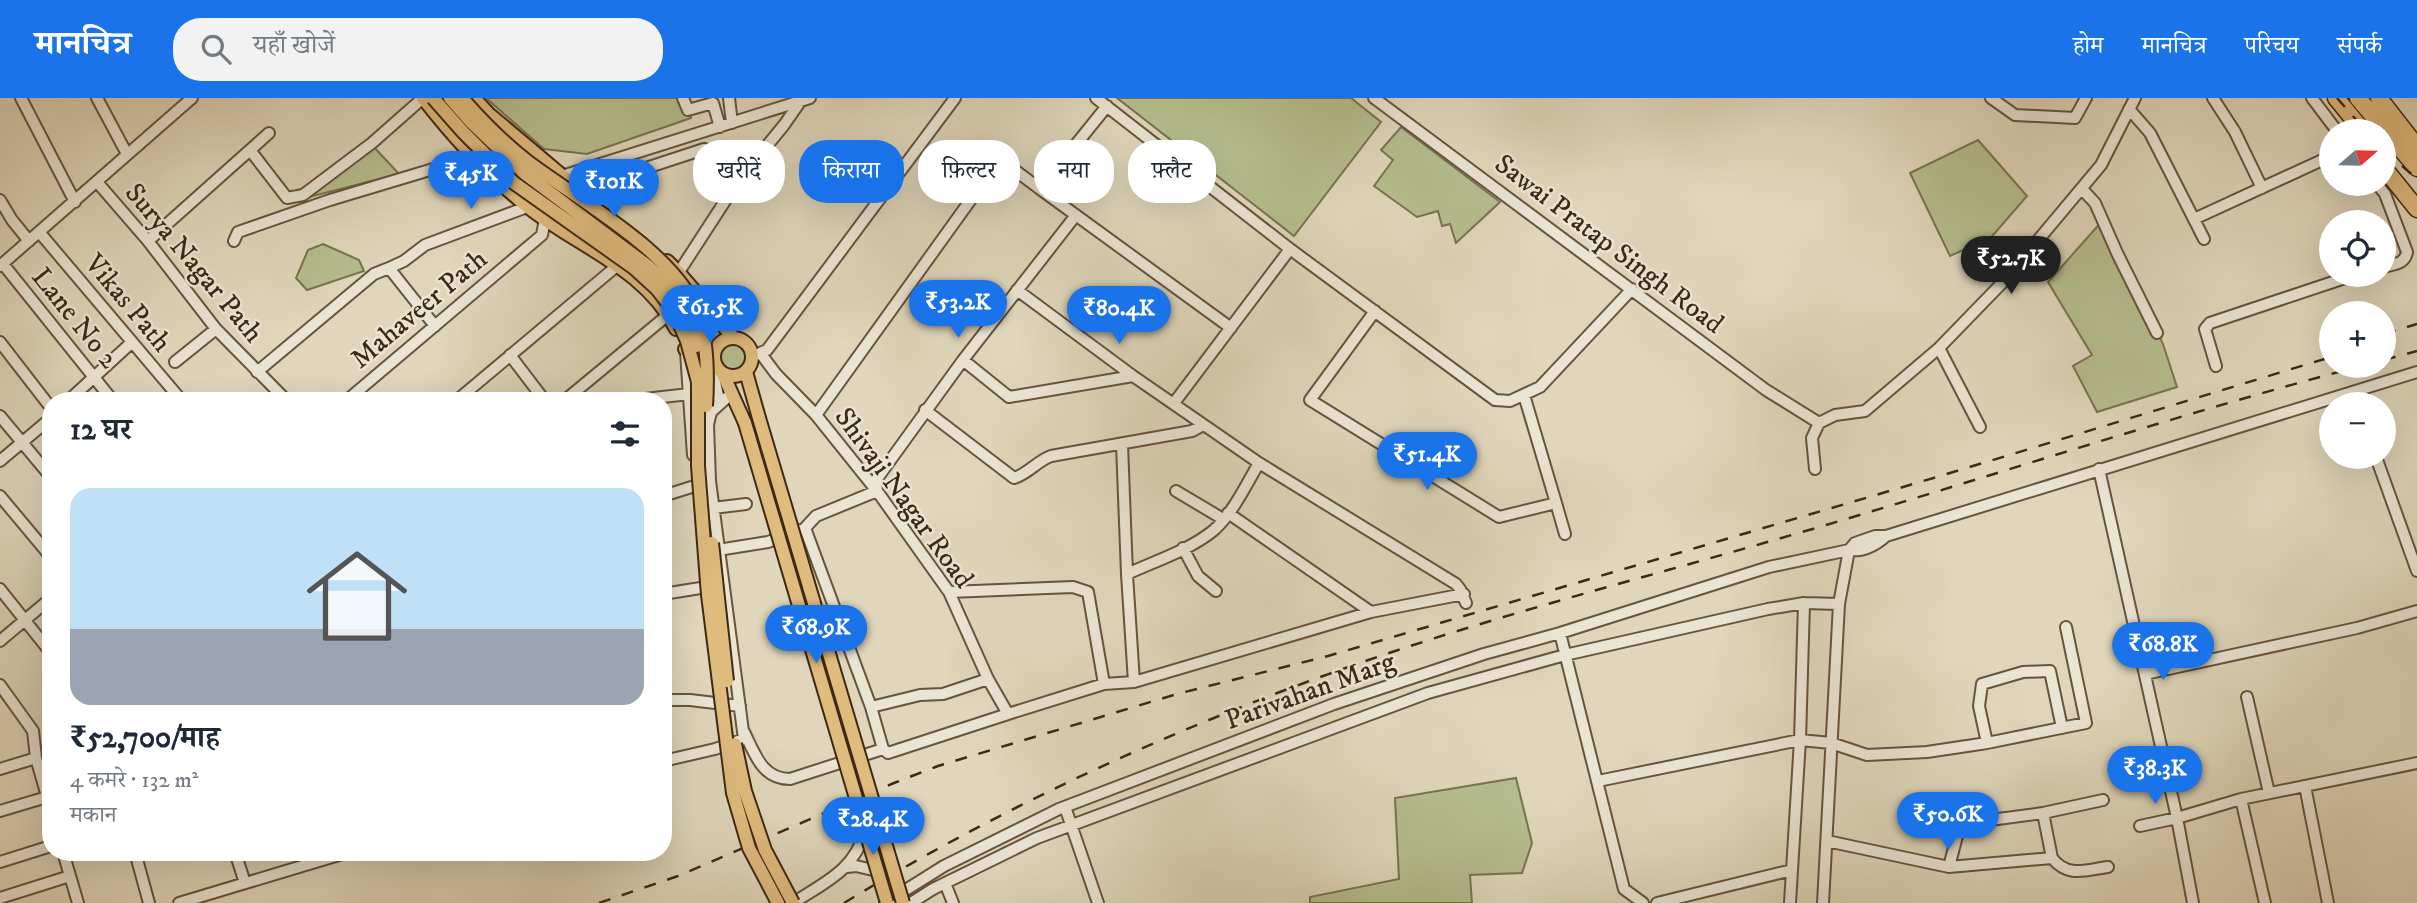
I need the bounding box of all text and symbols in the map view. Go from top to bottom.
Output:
search box [173,18,663,81]
text: मानचित्र [35,24,131,65]
text: यहाँ खोजें [253,29,335,62]
icon: search [197,30,235,68]
text: होम [2073,31,2103,61]
text: मानचित्र [2141,31,2207,61]
text: परिचय [2245,31,2299,61]
text: संपर्क [2337,31,2382,61]
north arrow [2319,119,2396,196]
map controls [2319,119,2396,469]
chip: खरीदें [693,140,785,203]
chip: किराया [799,140,904,203]
chip: फ़िल्टर [918,140,1020,203]
chip: नया [1034,140,1114,203]
chip: फ़्लैट [1128,140,1216,203]
street label: Sawai Pratap Singh Road [1488,146,1730,342]
pin: ₹45K [430,152,512,211]
text: ₹45K [444,159,498,188]
pin: ₹101K [565,159,663,219]
text: ₹101K [585,167,643,196]
street label: Surya Nagar Path [117,176,271,350]
button: locate [2319,210,2396,287]
pin: ₹52.7K [1954,236,2068,296]
street label: Mahaveer Path [344,242,495,376]
text: ₹52.7K [1977,244,2045,273]
street label: Vikas Path [76,246,179,360]
street label: Lane No 2 [24,260,127,376]
pin: ₹53.2K [901,280,1015,340]
pin: ₹61.5K [653,286,767,345]
pin: ₹80.4K [1062,286,1176,346]
text: ₹53.2K [925,288,991,317]
text: ₹61.5K [677,293,743,322]
text: ₹80.4K [1083,294,1155,323]
button: + [2319,301,2396,378]
button: − [2319,392,2396,469]
street label: Shivaji Nagar Road [827,401,981,595]
text: 12 घर [70,412,132,449]
icon: filters [606,415,644,453]
pin: ₹51.4K [1370,432,1484,492]
text: ₹51.4K [1393,440,1461,469]
icon: home [294,533,420,659]
pin: ₹68.9K [759,606,873,665]
text: ₹68.9K [781,613,851,642]
pin: ₹68.8K [2106,622,2220,682]
text: ₹68.8K [2128,630,2198,659]
street label: Parivahan Marg [1220,644,1400,738]
text: ₹52,700/माह [70,720,220,757]
pin: ₹38.3K [2098,746,2212,806]
text: ₹38.3K [2123,754,2187,783]
text: 4 कमरे · 132 m² [70,766,199,795]
pin: ₹50.6K [1891,792,2005,852]
pin: ₹28.4K [816,798,930,857]
text: ₹50.6K [1913,800,1983,829]
text: मकान [70,801,117,830]
text: ₹28.4K [838,805,908,834]

